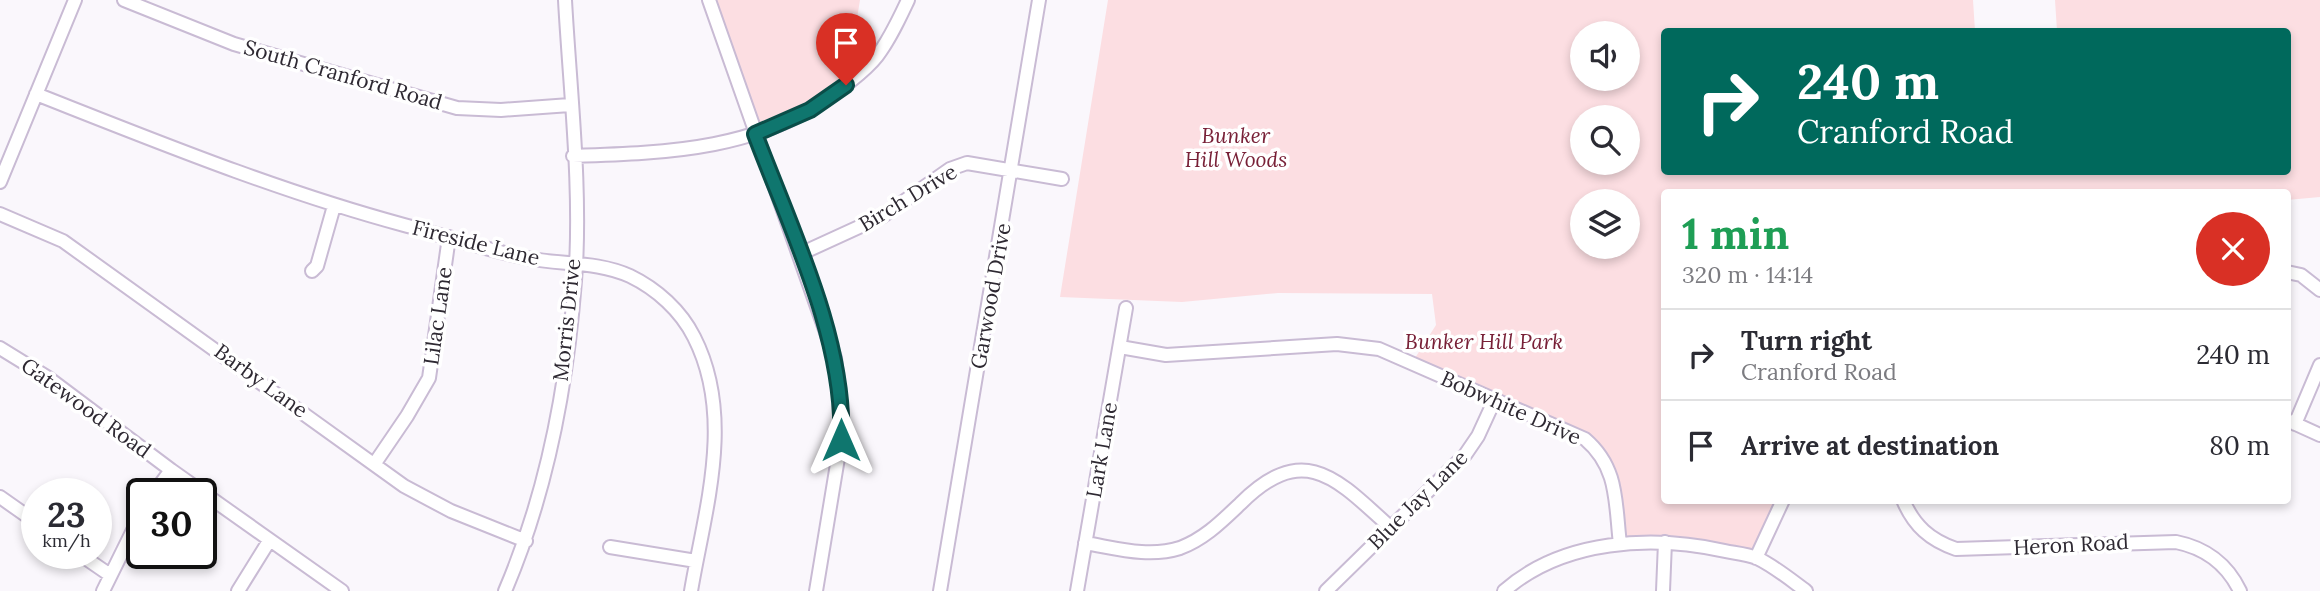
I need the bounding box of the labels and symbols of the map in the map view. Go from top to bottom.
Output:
pin [816,13,876,85]
street label: South Cranford Road [241,33,445,116]
park label: Bunker Hill Woods [1185,122,1287,173]
street label: Birch Drive [854,158,962,237]
street label: Fireside Lane [410,214,543,271]
street label: Garwood Drive [964,221,1017,371]
street label: Morris Drive [547,257,586,383]
street label: Lilac Lane [417,265,458,367]
park label: Bunker Hill Park [1405,328,1563,355]
street label: Barby Lane [209,338,313,424]
street label: Gatewood Road [16,351,157,464]
street label: Bobwhite Drive [1437,365,1586,451]
street label: Lark Lane [1080,400,1123,500]
position arrow [804,403,878,477]
street label: Blue Jay Lane [1362,444,1473,555]
speed limit sign: 30 [126,478,217,569]
street label: Heron Road [2013,528,2129,561]

